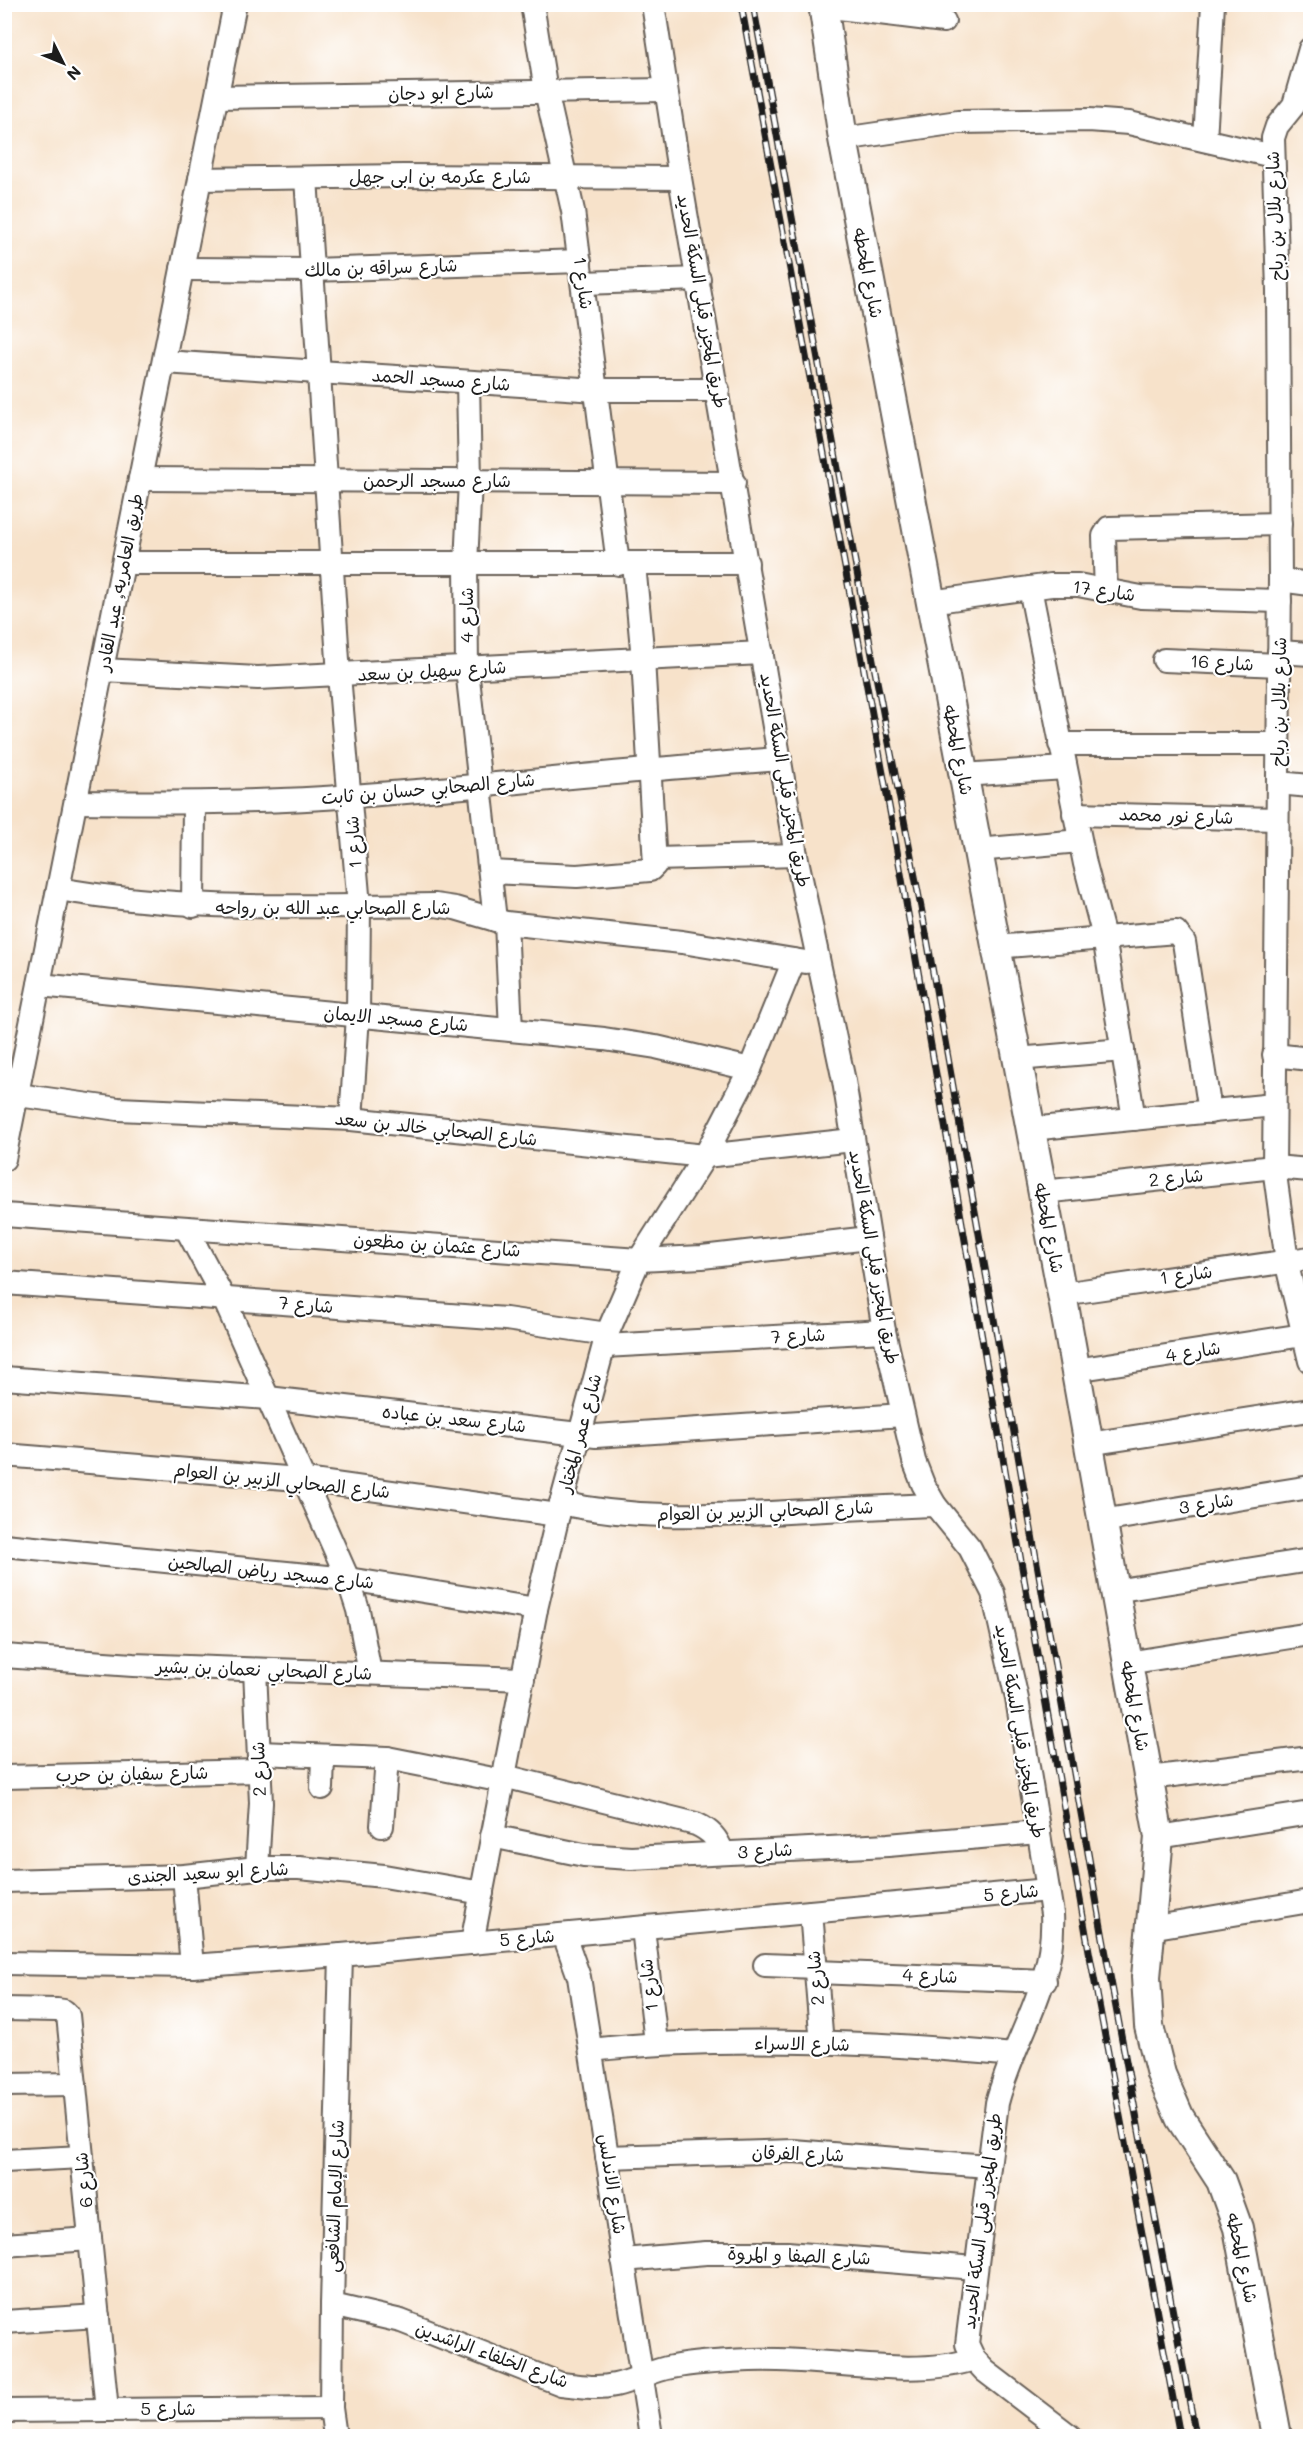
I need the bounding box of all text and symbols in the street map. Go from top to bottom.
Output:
north arrow [33,33,93,93]
text: N [63,62,86,85]
street label: شارع ابو دجان [388,79,494,106]
street label: شارع بلال بن رباح [1260,151,1289,281]
street label: شارع عكرمه بن ابى جهل [349,164,531,189]
street label: طريق المجزر قبلى السكة الحديد [672,192,734,410]
street label: شارع المحطه [847,225,890,320]
street label: شارع سراقه بن مالك [304,252,458,283]
street label: شارع 1 [567,255,600,311]
street label: شارع مسجد الحمد [371,362,511,397]
street label: شارع مسجد الرحمن [363,468,511,493]
street label: طريق العامريه, عبد القادر [90,491,148,675]
street label: شارع 17 [1071,574,1137,607]
street label: شارع 4 [454,587,479,643]
street label: شارع بلال بن رباح [1265,637,1292,767]
street label: شارع 16 [1190,648,1254,677]
street label: شارع سهيل بن سعد [357,654,507,687]
street label: طريق المجزر قبلى السكة الحديد [755,671,817,889]
street label: شارع المحطه [937,702,980,797]
street label: شارع الصحابي حسان بن ثابت [320,767,536,814]
street label: شارع نور محمد [1118,801,1234,830]
street label: شارع 1 [339,815,368,869]
street label: شارع الصحابي عبد الله بن رواحه [215,895,451,924]
street label: شارع مسجد الايمان [323,1000,469,1037]
street label: شارع الصحابي خالد بن سعد [333,1105,539,1156]
street label: طريق المجزر قبلى السكة الحديد [844,1148,906,1366]
street label: شارع 2 [1147,1162,1204,1193]
street label: شارع المحطه [1028,1180,1071,1275]
street label: شارع عثمان بن مظعون [353,1226,521,1263]
street label: شارع 1 [1158,1258,1214,1291]
street label: شارع 7 [278,1290,334,1319]
street label: شارع 7 [770,1322,826,1349]
street label: شارع 4 [1164,1335,1222,1368]
street label: شارع عمر المختار [551,1371,607,1497]
street label: شارع سعد بن عباده [381,1399,527,1438]
street label: شارع الصحابي الزبير بن العوام [172,1457,391,1508]
street label: شارع 3 [1177,1487,1235,1520]
street label: شارع الصحابي الزبير بن العوام [656,1494,874,1531]
street label: شارع مسجد رياض الصالحين [167,1548,375,1595]
street label: طريق المجزر قبلى السكة الحديد [990,1622,1052,1840]
street label: شارع الصحابي نعمان بن بشير [153,1653,373,1690]
street label: شارع المحطه [1115,1658,1156,1753]
street label: شارع 2 [245,1741,272,1797]
street label: شارع سفيان بن حرب [55,1760,209,1787]
street label: شارع 3 [737,1837,793,1864]
street label: شارع ابو سعيد الجندى [127,1856,289,1889]
street label: شارع 5 [982,1878,1040,1907]
street label: شارع 5 [498,1923,556,1952]
street label: شارع 2 [801,1950,830,2006]
street label: شارع 1 [633,1957,664,2013]
street label: شارع 4 [902,1962,958,1989]
street label: شارع الاسراء [754,2030,850,2057]
street label: طريق المجزر قبلى السكة الحديد [956,2111,1006,2330]
street label: شارع الإمام الشافعى [319,2119,352,2273]
street label: شارع الاندلس [592,2132,633,2236]
street label: شارع الفرقان [751,2139,845,2168]
street label: شارع 6 [68,2151,99,2209]
street label: شارع المحطه [1221,2210,1264,2305]
street label: شارع الصفا و المروة [727,2241,871,2270]
street label: شارع الخلفاء الراشدين [412,2315,572,2394]
street label: شارع 5 [140,2396,196,2421]

